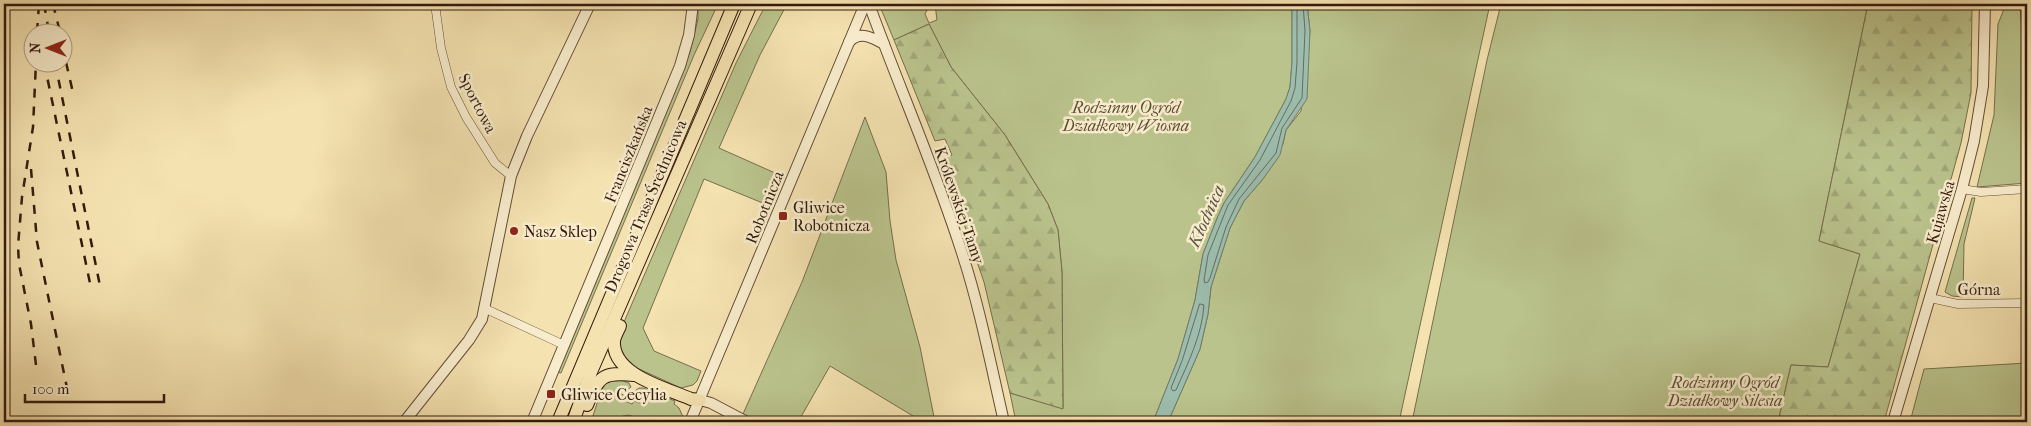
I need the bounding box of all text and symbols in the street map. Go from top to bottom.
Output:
north arrow [22,22,72,72]
text: N [27,42,44,53]
street label: Sportowa [454,70,501,137]
park label: Rodzinny Ogród Działkowy Wiosna [1062,98,1189,135]
street label: Franciszkańska [600,102,657,206]
street label: Drogowa Trasa Średnicowa [599,116,691,296]
street label: Królewskiej Tamy [931,144,989,267]
street label: Robotnicza [741,167,788,246]
street label: Kujawska [1922,178,1959,246]
water label: Kłodnica [1183,182,1229,252]
place label: Gliwice Robotnicza [793,198,871,235]
marker: Gliwice Robotnicza [777,210,789,222]
place label: Nasz Sklep [524,222,597,241]
marker: Nasz Sklep [508,225,520,237]
street label: Górna [1958,280,2001,299]
scale bar [25,371,164,403]
park label: Rodzinny Ogród Działkowy Silesia [1667,373,1782,410]
text: 100 m [32,380,70,398]
place label: Gliwice Cecylia [561,385,667,404]
marker: Gliwice Cecylia [545,388,557,400]

